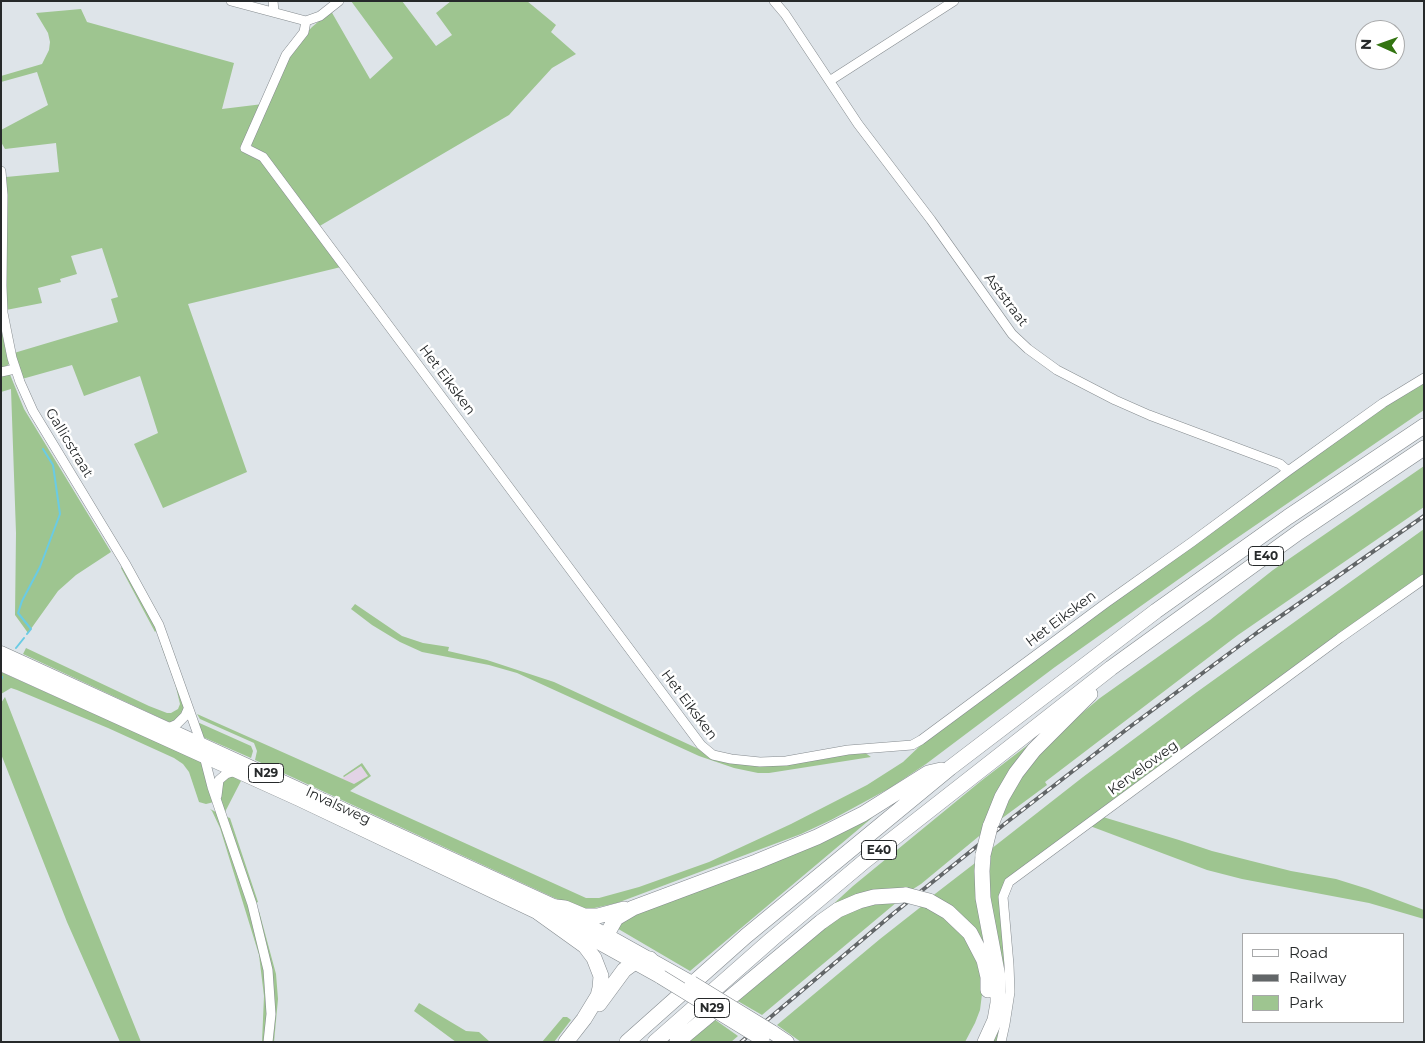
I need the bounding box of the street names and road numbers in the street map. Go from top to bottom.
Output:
street label: Aststraat [981,270,1031,330]
street label: Het Eiksken [415,342,479,418]
street label: Gallicstraat [42,405,96,481]
road number: E40 [1248,546,1284,566]
street label: Het Eiksken [1023,587,1099,651]
street label: Het Eiksken [657,667,721,743]
street label: Kerveloweg [1105,737,1181,799]
road number: N29 [248,764,284,782]
street label: Invalsweg [303,784,373,828]
road number: E40 [862,840,896,860]
road number: N29 [694,998,730,1018]

